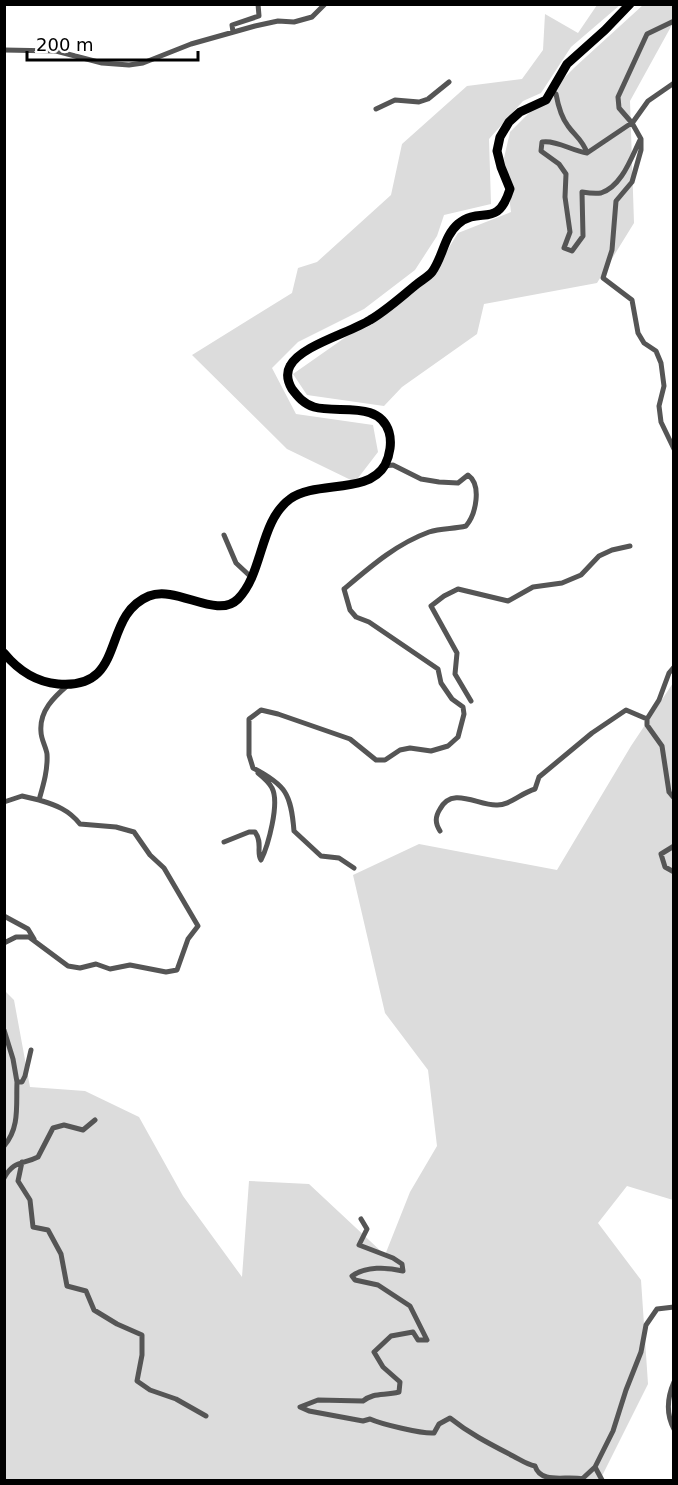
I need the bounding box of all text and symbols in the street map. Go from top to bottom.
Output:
scale bar [27,24,198,62]
text: 200 m [36,34,94,55]

